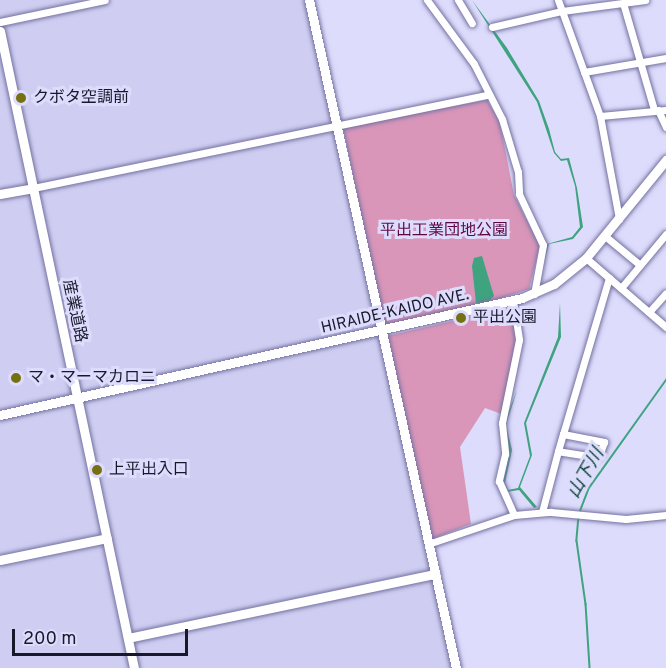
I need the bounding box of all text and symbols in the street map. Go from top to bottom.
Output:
place label: クボタ空調前 [33,88,129,108]
marker: クボタ空調前 [14,91,28,105]
park label: 平出工業団地公園 [380,221,508,241]
street label: 産業道路 [58,278,90,344]
street label: HIRAIDE-KAIDO AVE. [319,286,471,338]
place label: 平出公園 [473,308,537,328]
marker: 平出公園 [454,311,468,325]
place label: マ・マーマカロニ [28,368,156,388]
marker: マ・マーマカロニ [9,371,23,385]
water label: 山下川 [564,445,610,503]
place label: 上平出入口 [109,460,189,480]
marker: 上平出入口 [90,463,104,477]
scale bar [15,617,190,655]
text: 200 m [23,628,76,651]

